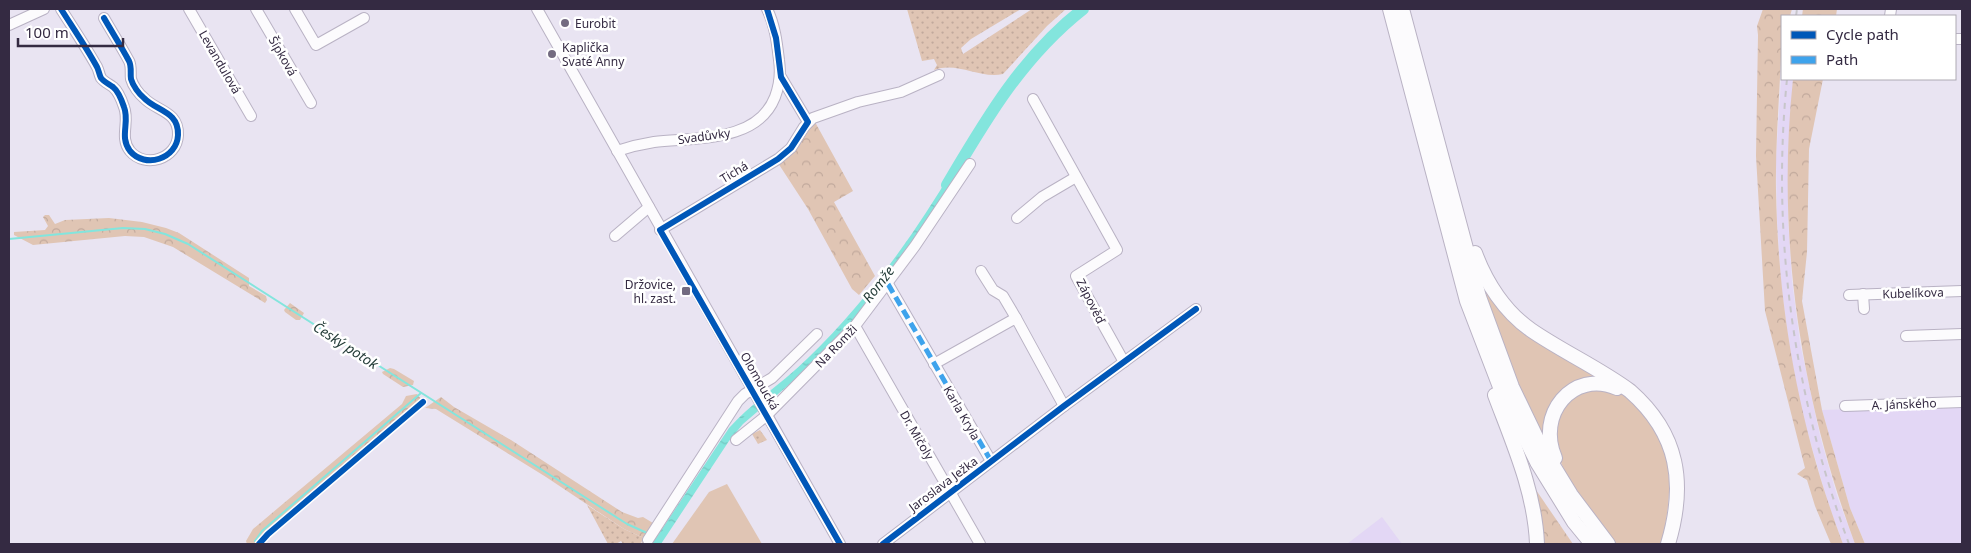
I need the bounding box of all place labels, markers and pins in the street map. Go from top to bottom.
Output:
place label: Eurobit [575,15,617,32]
marker: Eurobit [559,17,571,29]
place label: Kaplička Svaté Anny [562,39,625,70]
marker: Kaplička Svaté Anny [546,48,558,60]
place label: Držovice, hl. zast. [625,276,676,307]
marker: Držovice, hl. zast. [680,285,692,297]

